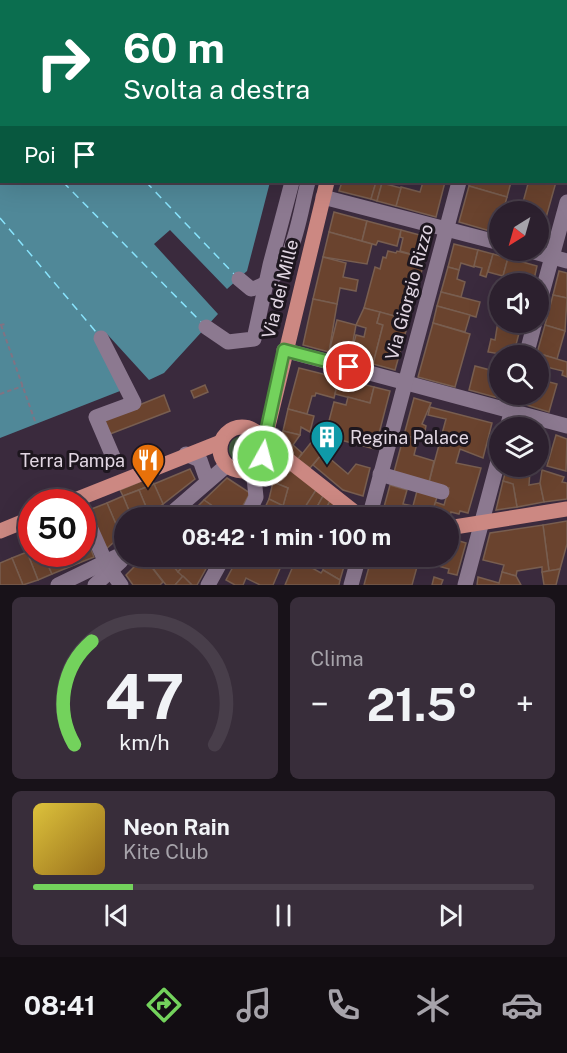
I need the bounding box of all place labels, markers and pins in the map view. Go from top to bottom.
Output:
pin [323,341,374,392]
building icon: Regina Palace [309,419,345,466]
place label: Regina Palace [350,427,469,448]
restaurant icon: Terra Pampa [130,442,166,489]
place label: Terra Pampa [20,450,125,471]

